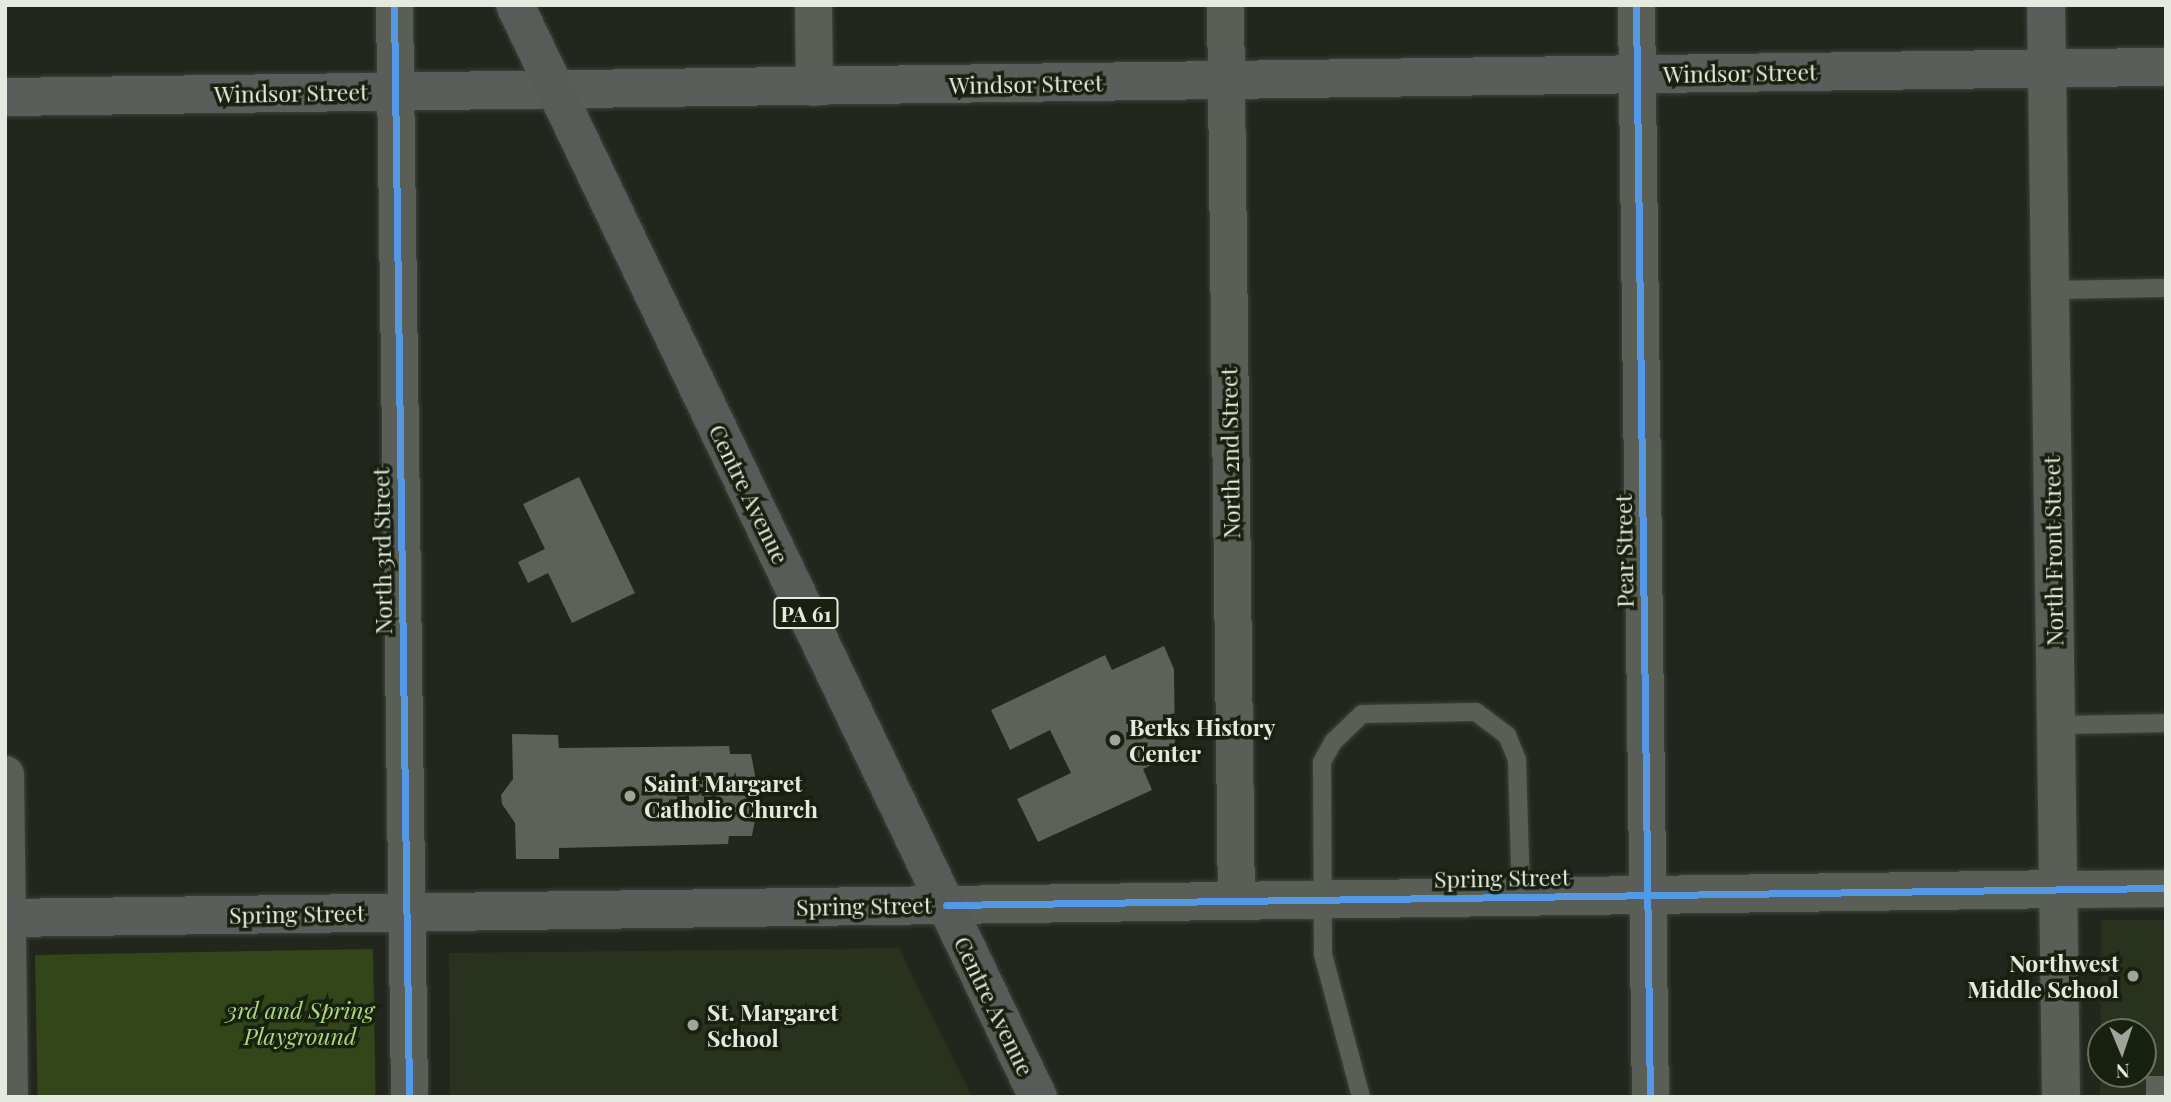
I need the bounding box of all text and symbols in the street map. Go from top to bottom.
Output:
street label: Windsor Street [1662,58,1818,88]
street label: Windsor Street [948,69,1104,99]
street label: Windsor Street [213,78,369,108]
street label: North 2nd Street [1215,367,1245,539]
street label: Centre Avenue [703,419,795,569]
street label: North Front Street [2038,455,2068,647]
street label: North 3rd Street [367,467,397,635]
street label: Pear Street [1609,494,1639,608]
road number: PA 61 [773,596,839,630]
place label: Berks History Center [1129,713,1275,767]
marker: Berks History Center [1107,732,1123,748]
place label: Saint Margaret Catholic Church [644,769,818,823]
marker: Saint Margaret Catholic Church [622,788,638,804]
street label: Spring Street [1434,863,1570,893]
street label: Spring Street [796,891,932,921]
street label: Spring Street [229,899,365,929]
street label: Centre Avenue [948,931,1040,1081]
place label: Northwest Middle School [1967,949,2119,1003]
marker: Northwest Middle School [2125,968,2141,984]
park label: 3rd and Spring Playground [226,996,374,1050]
place label: St. Margaret School [707,998,838,1052]
marker: St. Margaret School [685,1017,701,1033]
north arrow [2087,1018,2157,1088]
text: N [2115,1059,2130,1085]

